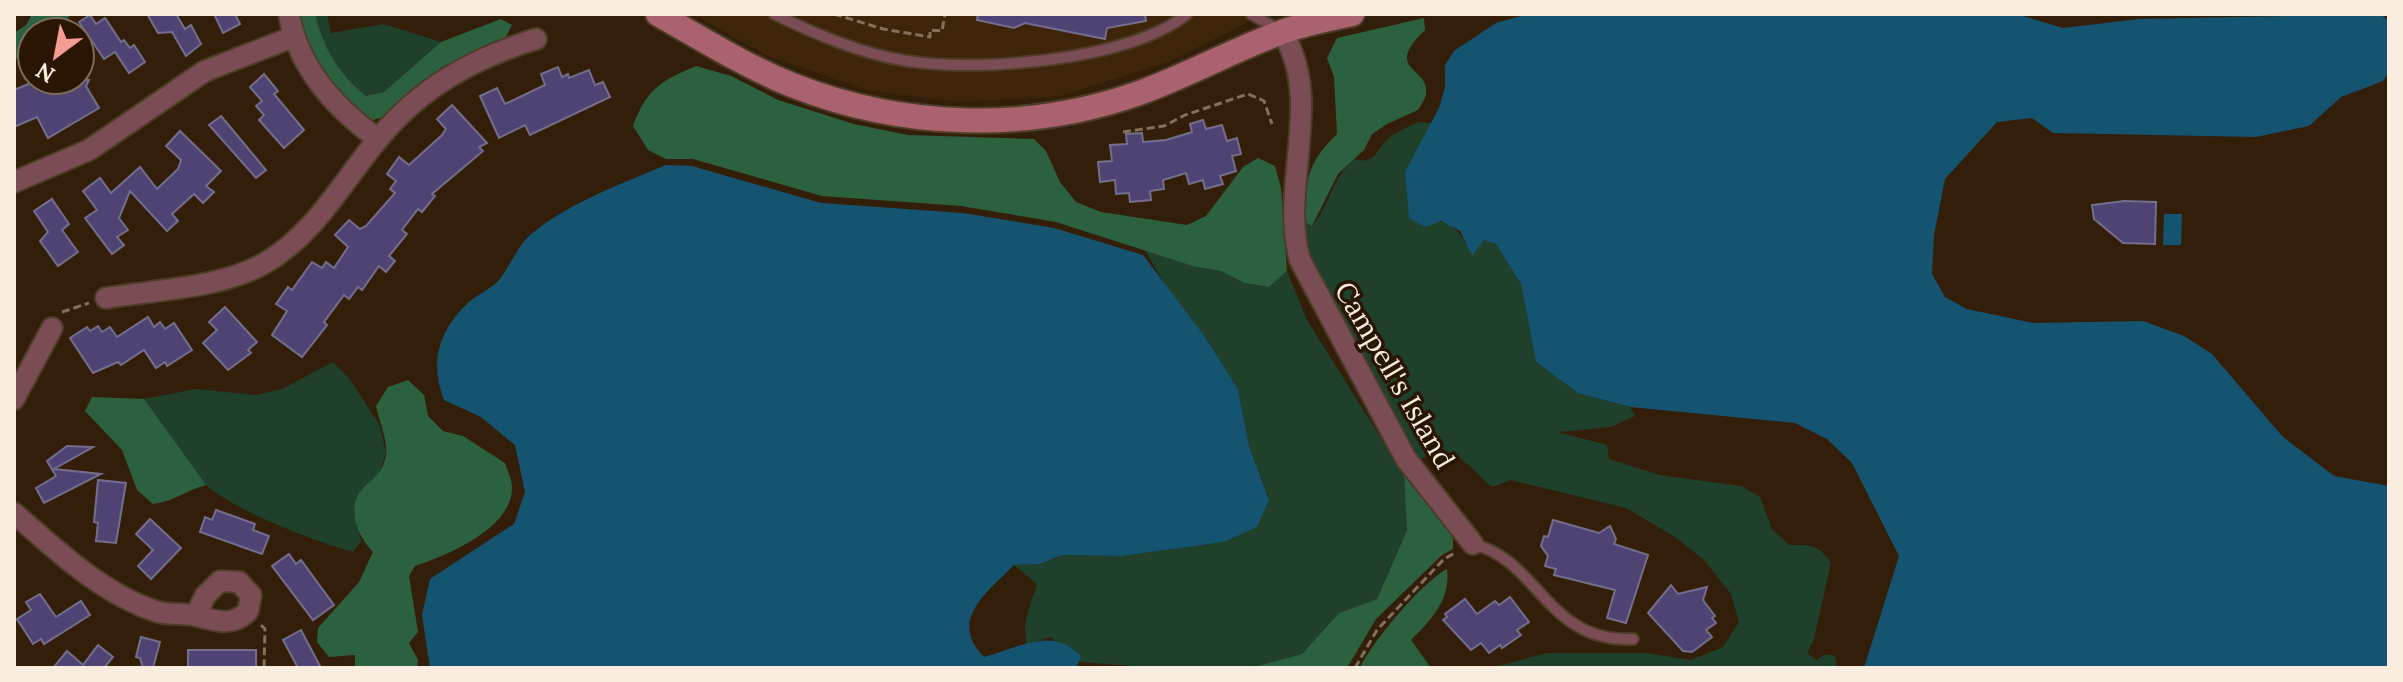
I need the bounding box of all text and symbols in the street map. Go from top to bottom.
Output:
north arrow [16,16,96,96]
text: N [31,57,60,89]
street label: Campell's Island [1327,275,1463,475]

